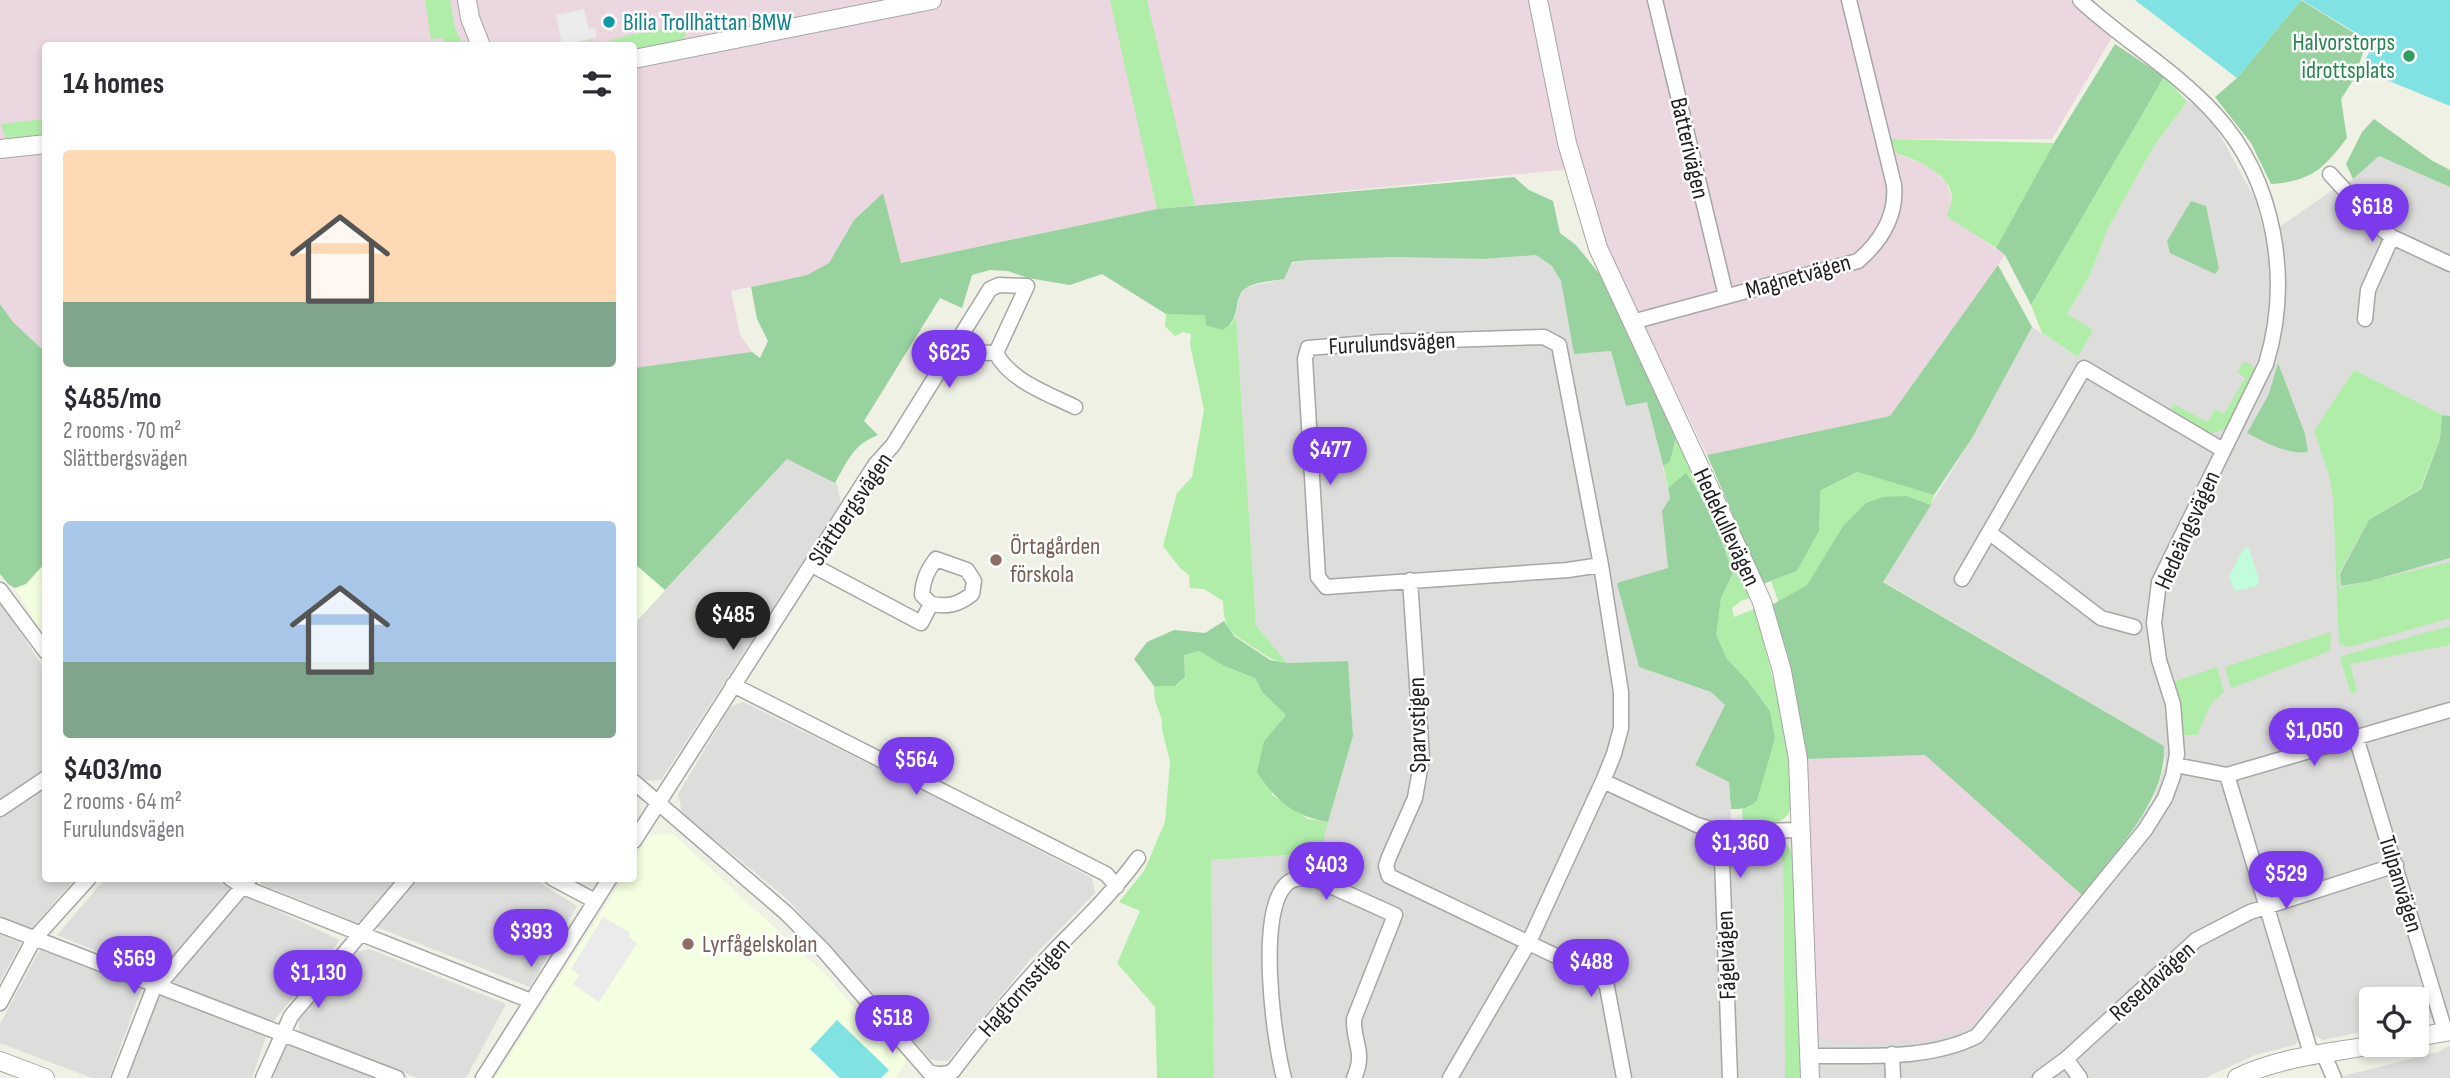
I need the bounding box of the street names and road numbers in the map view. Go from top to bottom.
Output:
street label: Batterivägen [1664,95,1715,202]
street label: Magnetvägen [1742,248,1854,305]
street label: Furulundsvägen [1328,326,1456,361]
street label: Slättbergsvägen [802,447,899,571]
street label: Hedekullevägen [1687,464,1766,591]
street label: Hedeängsvägen [2148,466,2226,594]
street label: Sparvstigen [1402,677,1433,773]
street label: Tulpanvägen [2372,832,2429,936]
street label: Fågelvägen [1710,910,1743,1000]
street label: Hagtornsstigen [972,932,1076,1043]
street label: Resedavägen [2103,935,2201,1027]

